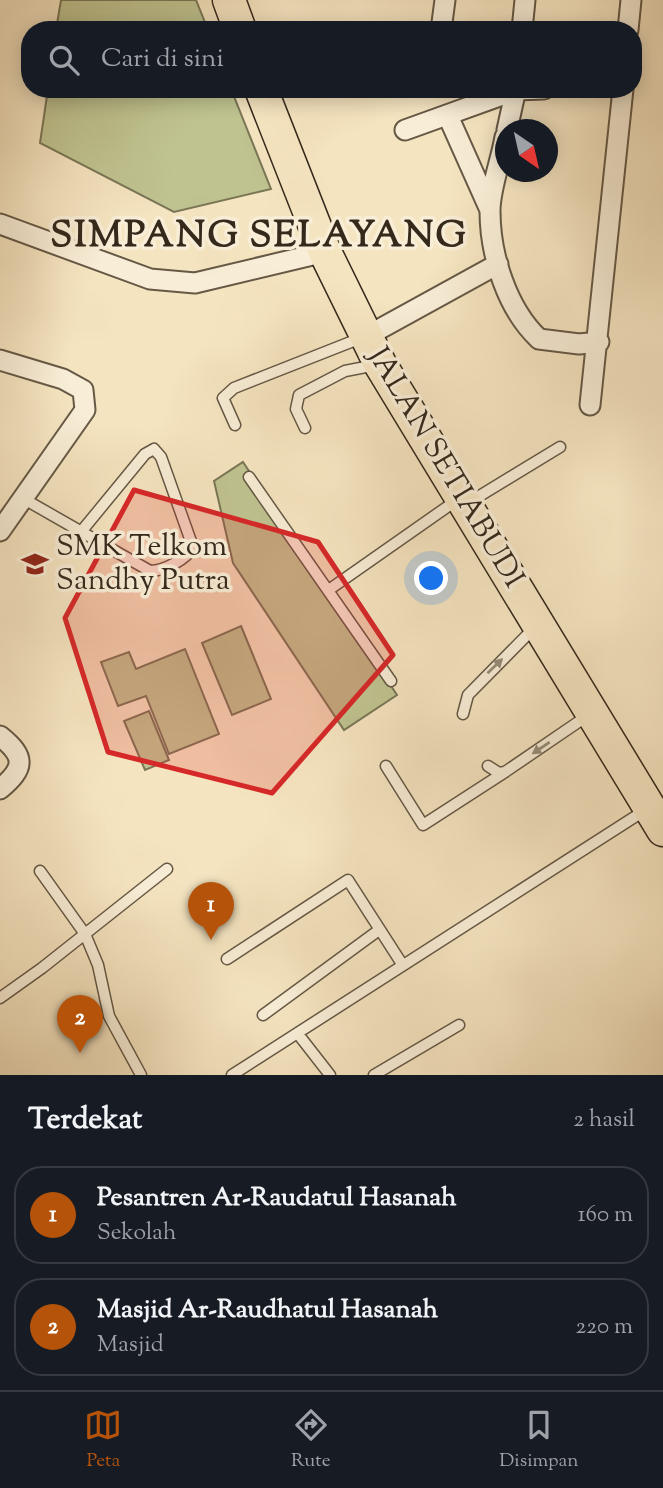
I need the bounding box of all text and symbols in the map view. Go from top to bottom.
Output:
search box [21,21,642,98]
icon: search [45,41,83,79]
text: Cari di sini [101,41,224,78]
north arrow [495,119,558,182]
district label: SIMPANG SELAYANG [50,210,468,264]
street label: JALAN SETIABUDI [355,338,534,597]
place label: SMK Telkom Sandhy Putra [56,526,230,603]
school or university icon: SMK Telkom Sandhy Putra [20,549,50,579]
your location [414,561,448,595]
one-way arrow [486,658,503,674]
one-way arrow [532,741,550,755]
pin: 1 [188,882,234,940]
pin: 2 [57,995,103,1053]
text: Terdekat [28,1099,142,1142]
text: 2 hasil [573,1104,635,1137]
text: Pesantren Ar-Raudatul Hasanah [97,1180,457,1217]
text: 1 [49,1199,57,1232]
text: 160 m [578,1199,633,1232]
text: Sekolah [97,1217,176,1250]
text: Masjid Ar-Raudhatul Hasanah [97,1292,438,1329]
text: 2 [48,1311,58,1344]
text: 220 m [575,1311,633,1344]
text: Masjid [97,1329,164,1362]
tab: Peta [84,1406,122,1475]
tab: Rute [291,1406,330,1475]
tab: Disimpan [499,1406,579,1475]

